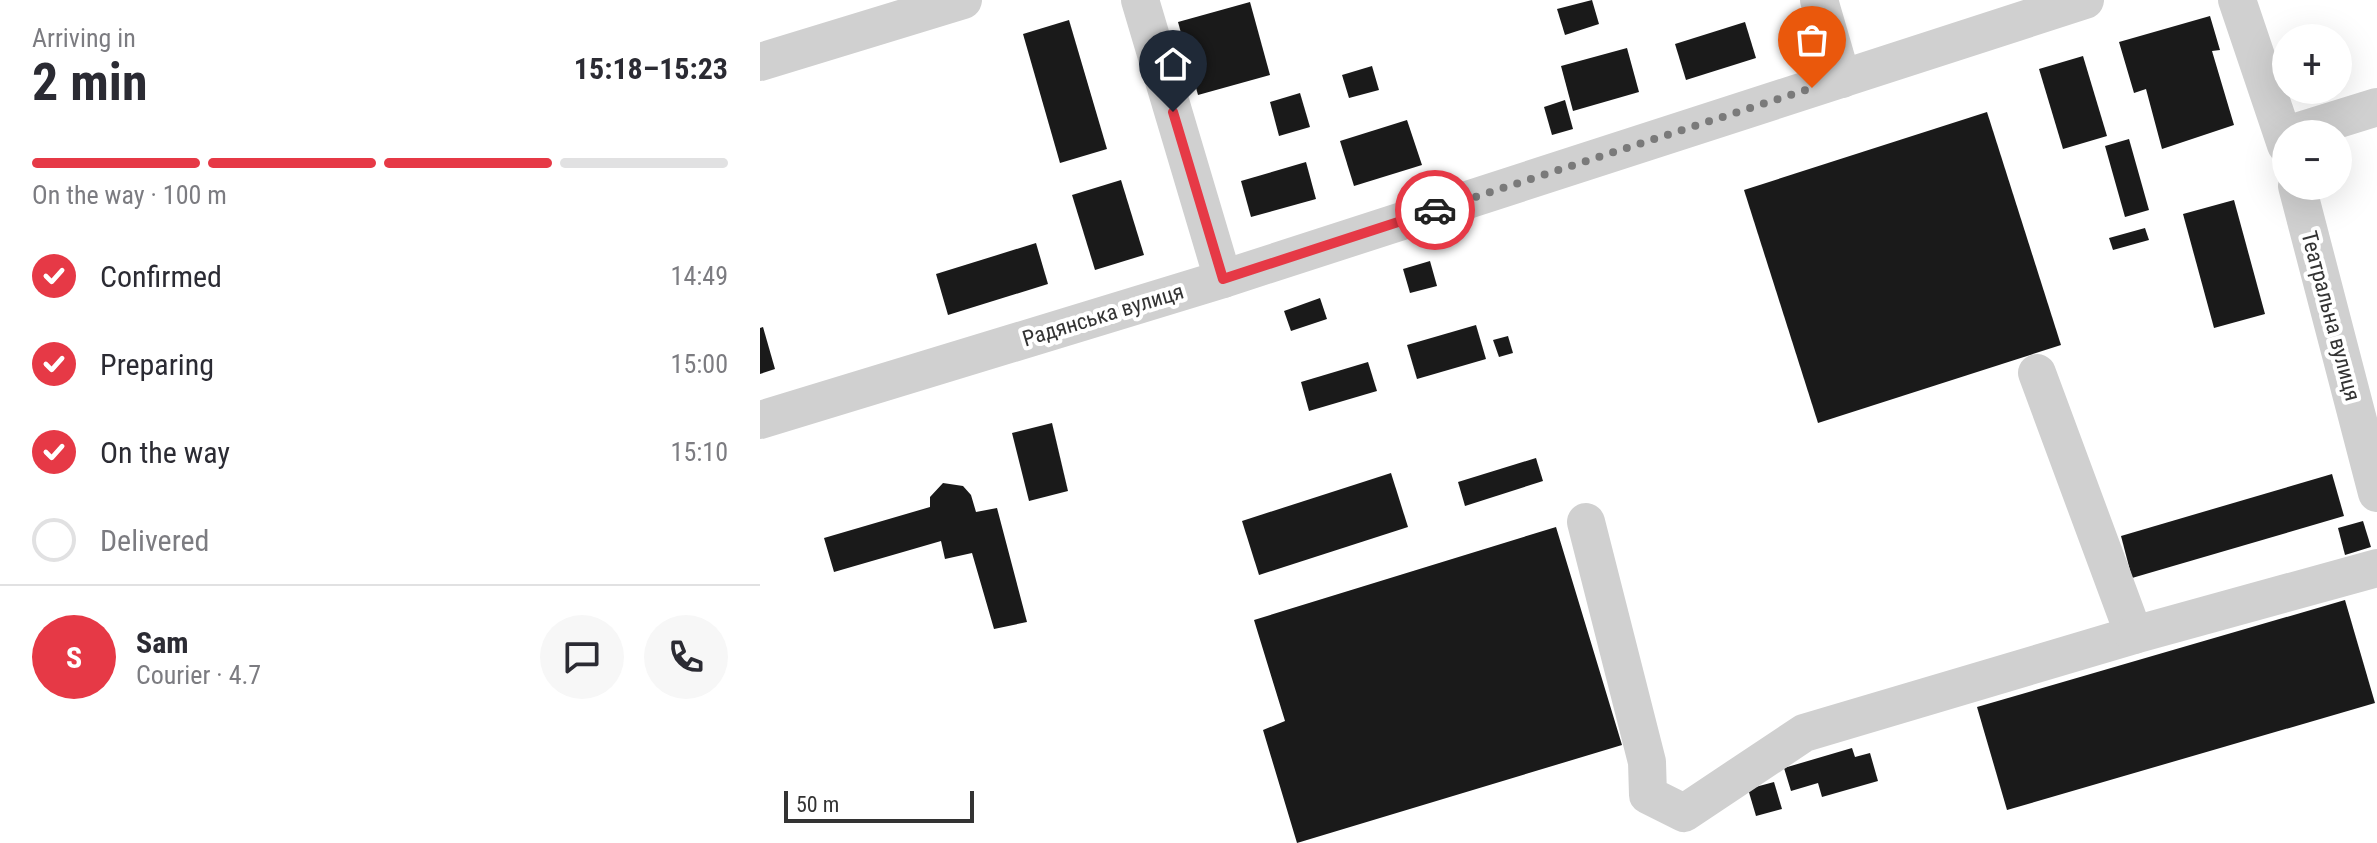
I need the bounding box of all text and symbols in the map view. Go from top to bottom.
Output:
pin [1778,6,1846,88]
icon: bag [1790,18,1834,62]
text: Arriving in [32,23,136,53]
map controls [2272,24,2352,200]
button: + [2272,24,2352,104]
pin [1139,30,1207,112]
icon: home [1151,42,1195,86]
text: 15:18–15:23 [574,51,728,86]
text: 2 min [32,52,148,113]
button: − [2272,120,2352,200]
courier [1395,170,1475,250]
text: On the way · 100 m [32,180,227,210]
icon: car [1413,188,1457,232]
street label: Театральна вулиця [2296,228,2366,404]
icon: check [32,254,76,298]
text: Confirmed [100,259,222,294]
text: 14:49 [671,261,728,291]
street label: Радянська вулиця [1019,279,1187,351]
icon: check [32,342,76,386]
text: Preparing [100,347,214,382]
text: 15:00 [671,349,728,379]
icon: check [32,430,76,474]
text: On the way [100,435,230,470]
text: 15:10 [671,437,728,467]
text: Delivered [100,523,209,558]
button: chat [540,615,624,699]
button: phone [644,615,728,699]
text: Sam [136,625,189,660]
text: S [66,640,82,675]
text: Courier · 4.7 [136,660,261,690]
scale bar [784,787,974,823]
text: 50 m [796,792,839,817]

